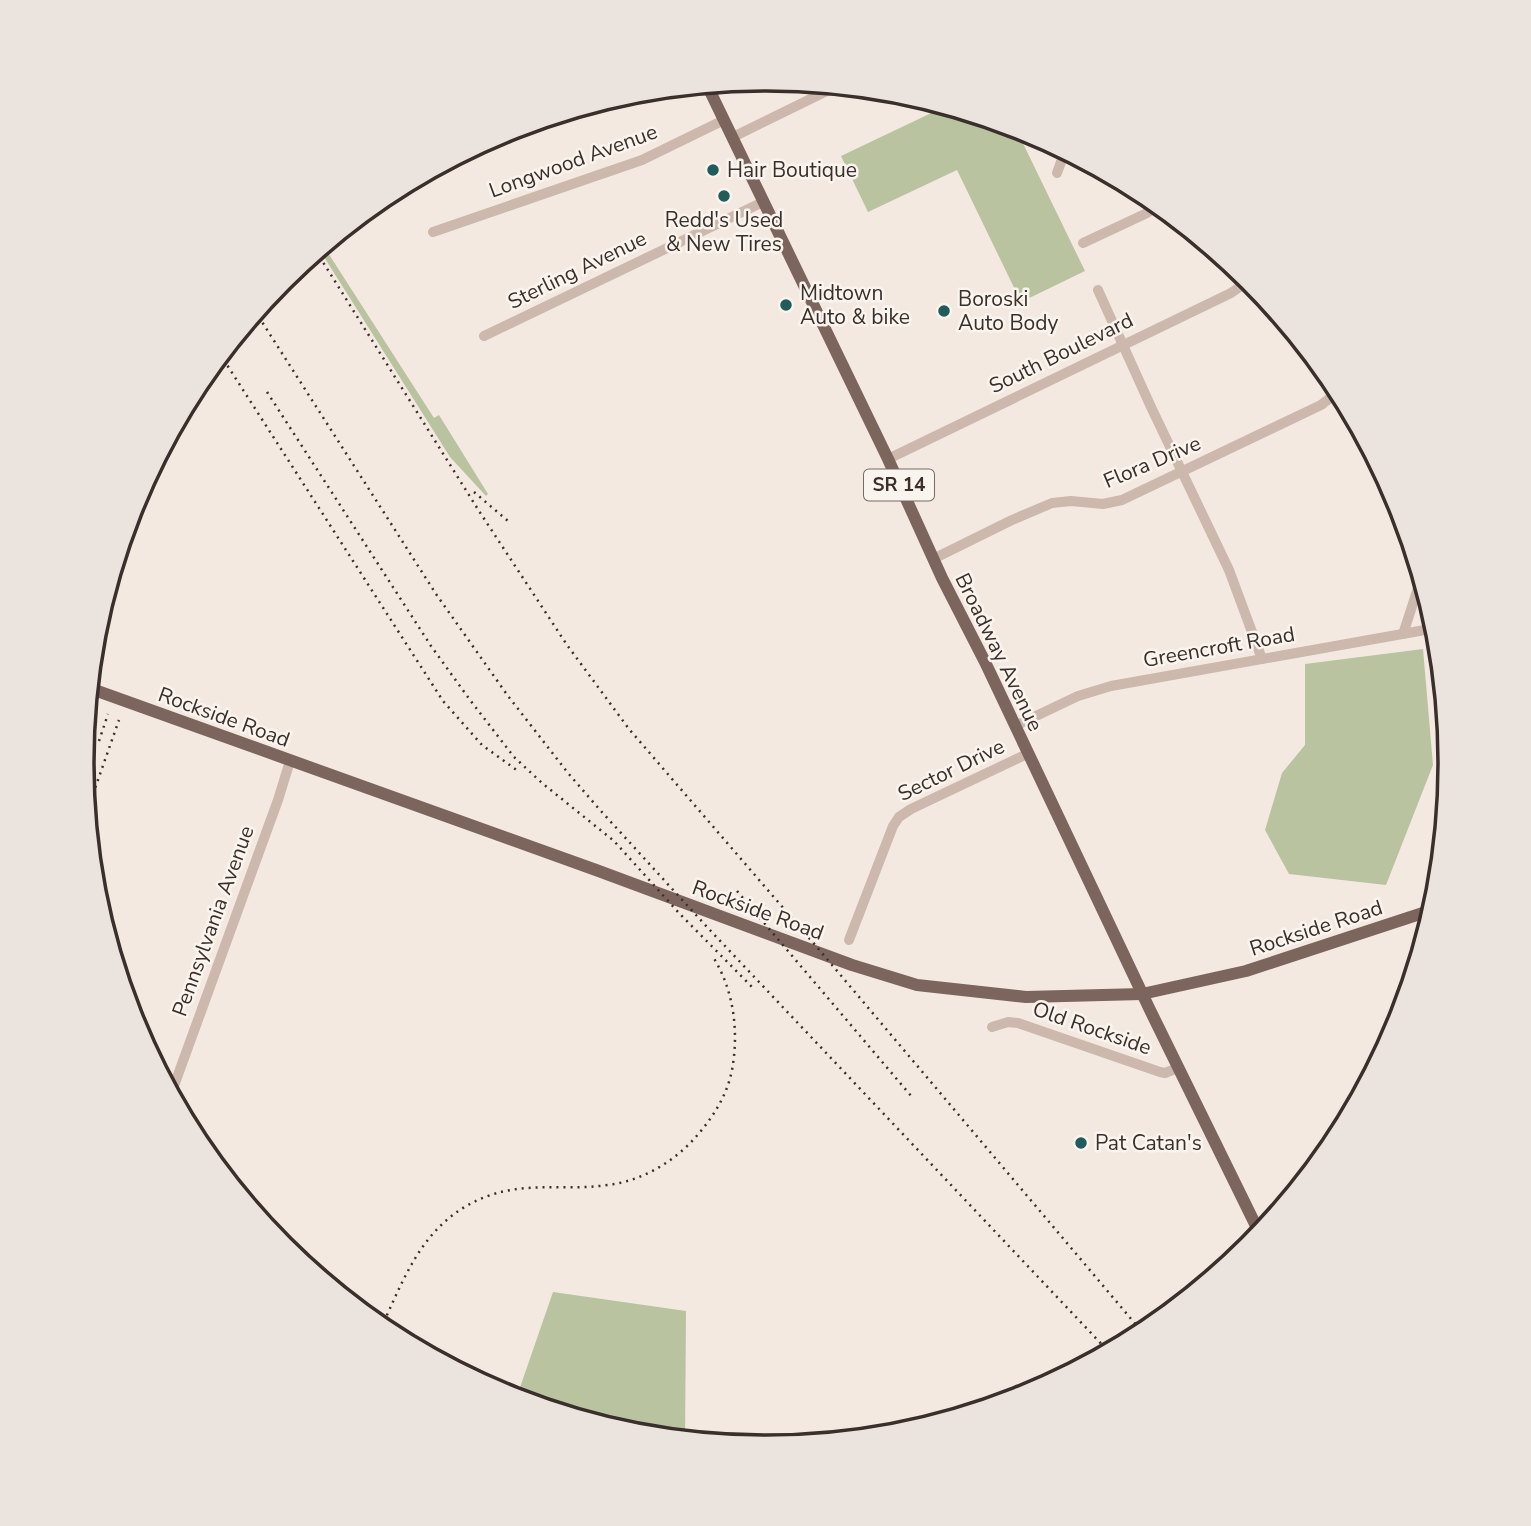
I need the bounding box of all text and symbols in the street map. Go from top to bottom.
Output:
street label: Longwood Avenue [485,118,661,204]
place label: Hair Boutique [727,156,857,184]
marker: Hair Boutique [705,162,721,178]
marker: Redd's Used & New Tires [716,188,732,204]
place label: Redd's Used & New Tires [665,206,783,258]
street label: Sterling Avenue [503,224,651,316]
place label: Midtown Auto & bike [800,279,910,331]
place label: Boroski Auto Body [958,285,1059,337]
marker: Midtown Auto & bike [778,297,794,313]
marker: Boroski Auto Body [936,303,952,319]
street label: South Boulevard [984,306,1138,400]
street label: Flora Drive [1099,429,1205,495]
road number: SR 14 [864,470,934,500]
street label: Broadway Avenue [949,568,1049,736]
street label: Greencroft Road [1141,620,1297,674]
street label: Rockside Road [154,680,294,754]
street label: Sector Drive [893,732,1009,808]
street label: Pennsylvania Avenue [165,822,261,1020]
street label: Rockside Road [688,873,828,947]
street label: Rockside Road [1246,893,1386,963]
street label: Old Rockside [1029,995,1155,1061]
place label: Pat Catan's [1095,1129,1202,1157]
marker: Pat Catan's [1073,1135,1089,1151]

